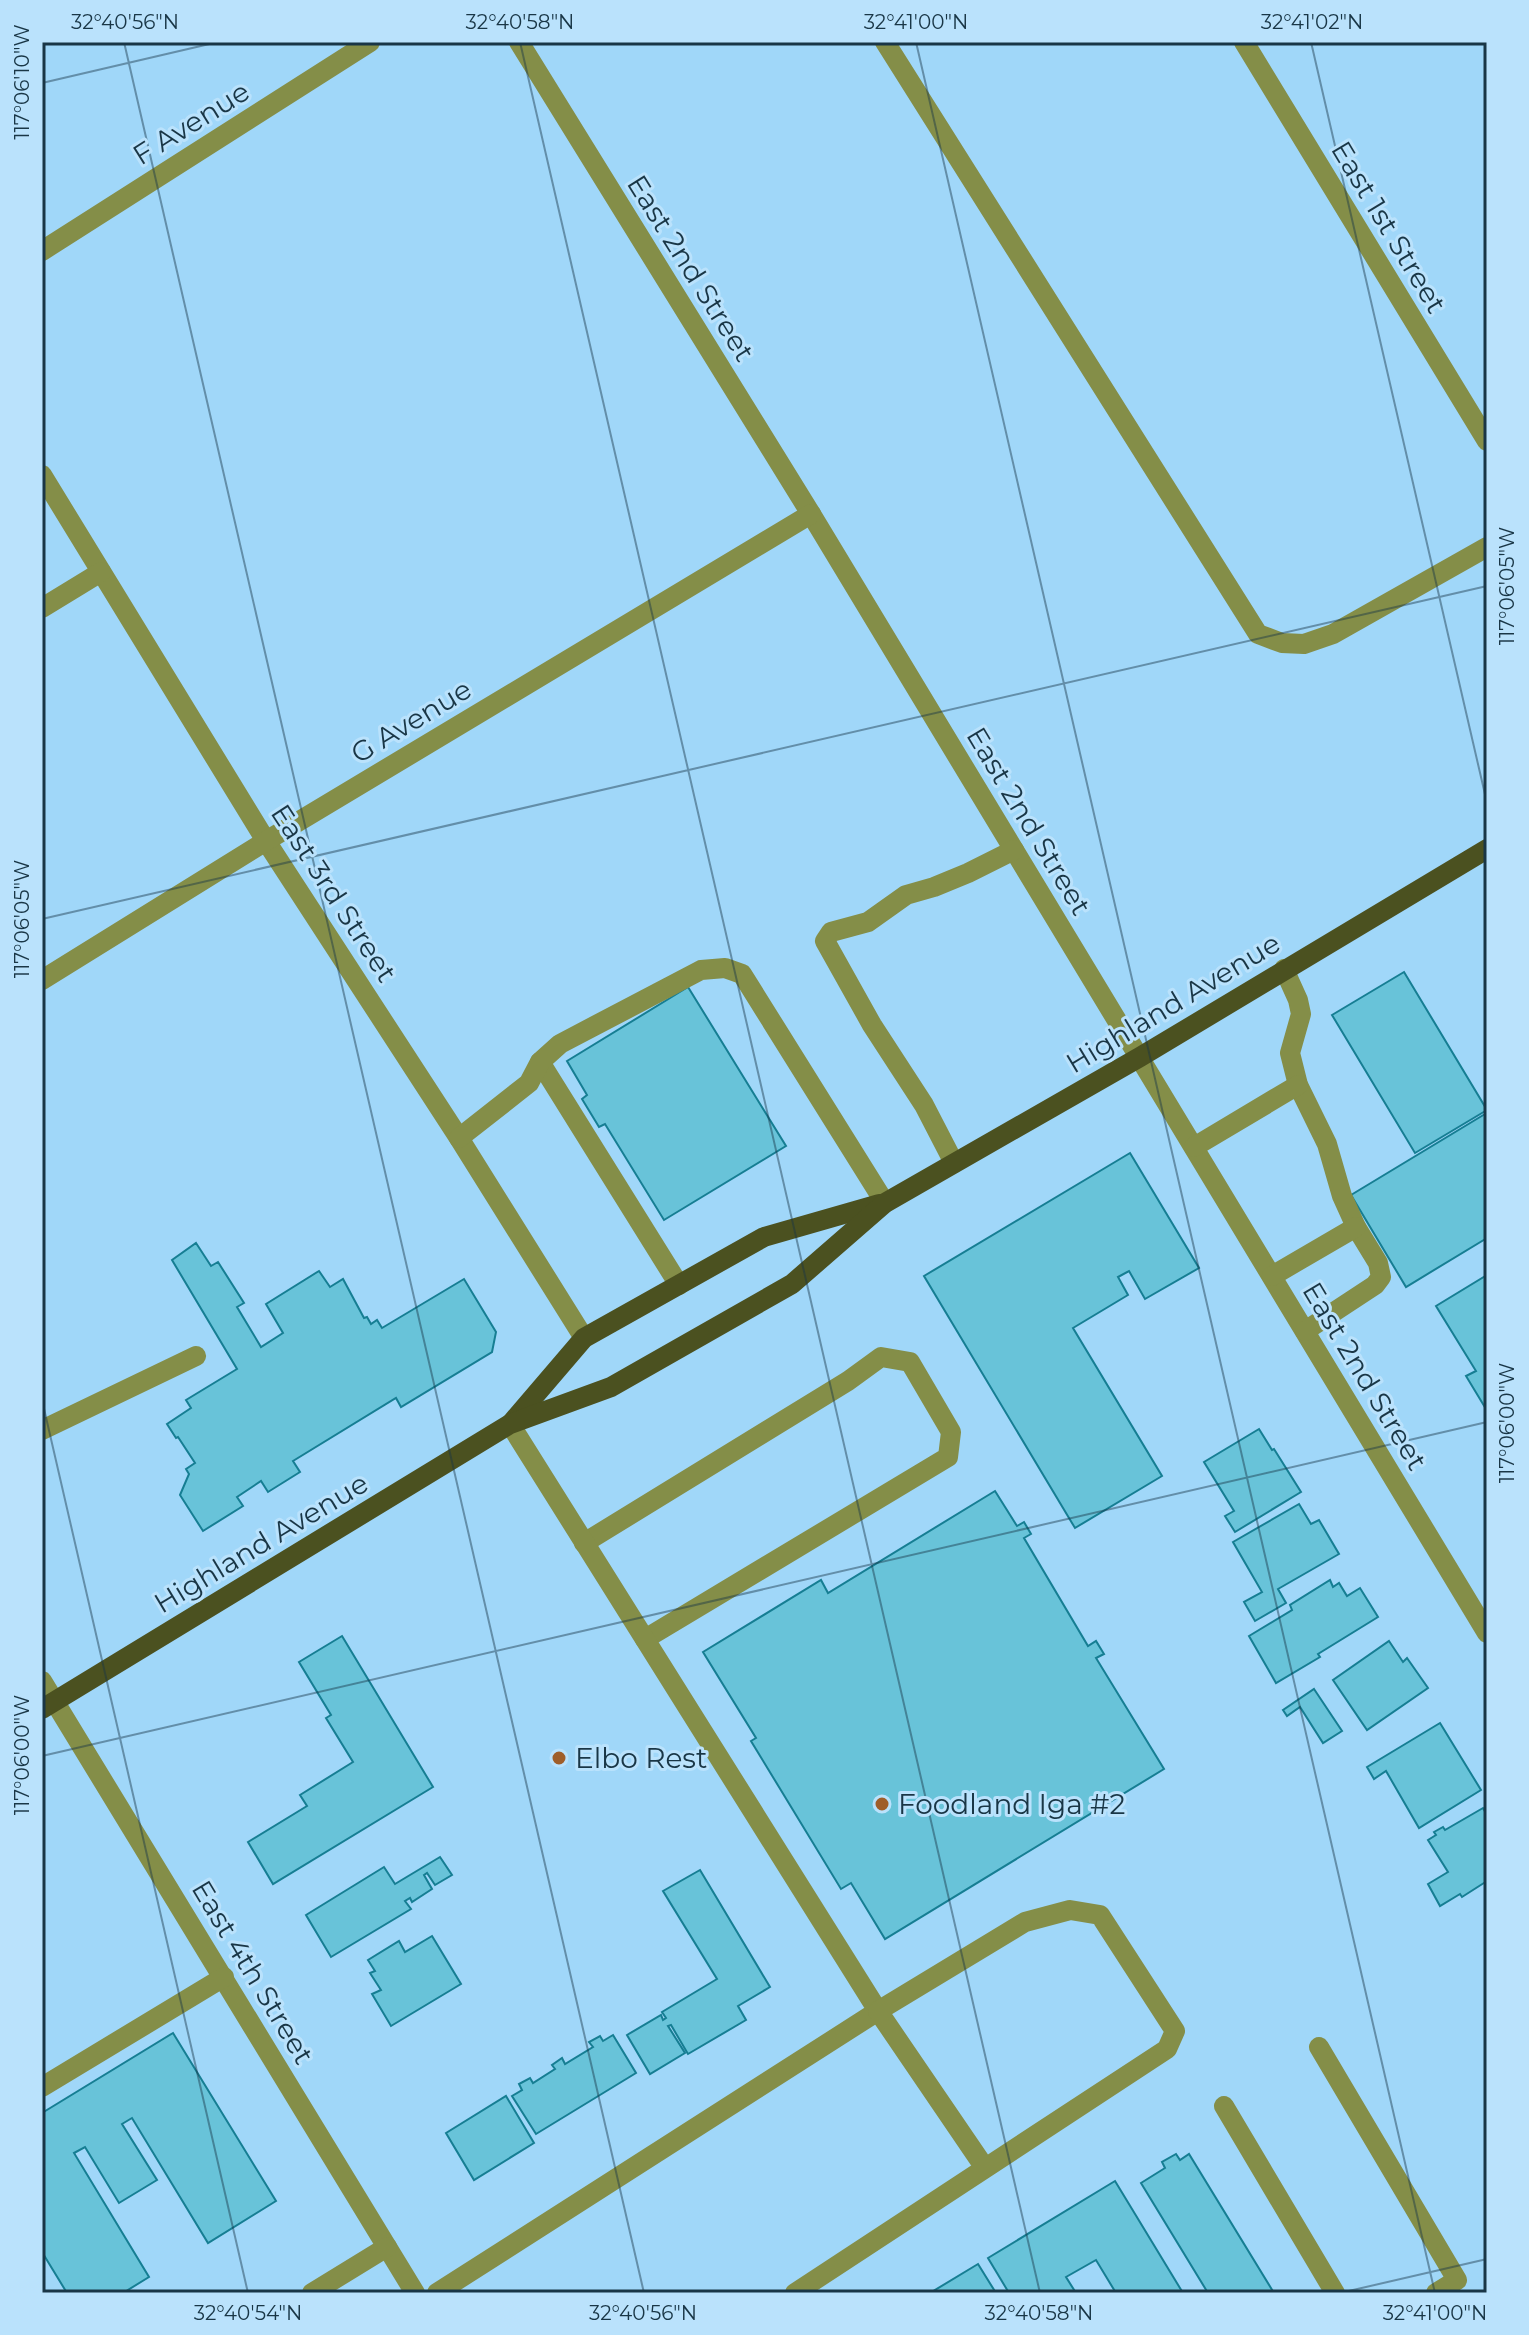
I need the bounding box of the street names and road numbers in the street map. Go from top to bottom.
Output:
street label: F Avenue [127,74,255,172]
street label: East 1st Street [1324,135,1454,319]
street label: East 2nd Street [620,169,762,367]
street label: G Avenue [345,672,477,770]
street label: East 2nd Street [960,721,1098,921]
street label: East 3rd Street [264,798,404,988]
street label: Highland Avenue [1060,926,1286,1080]
street label: East 2nd Street [1296,1276,1434,1476]
street label: Highland Avenue [148,1466,374,1620]
street label: East 4th Street [185,1874,321,2070]

